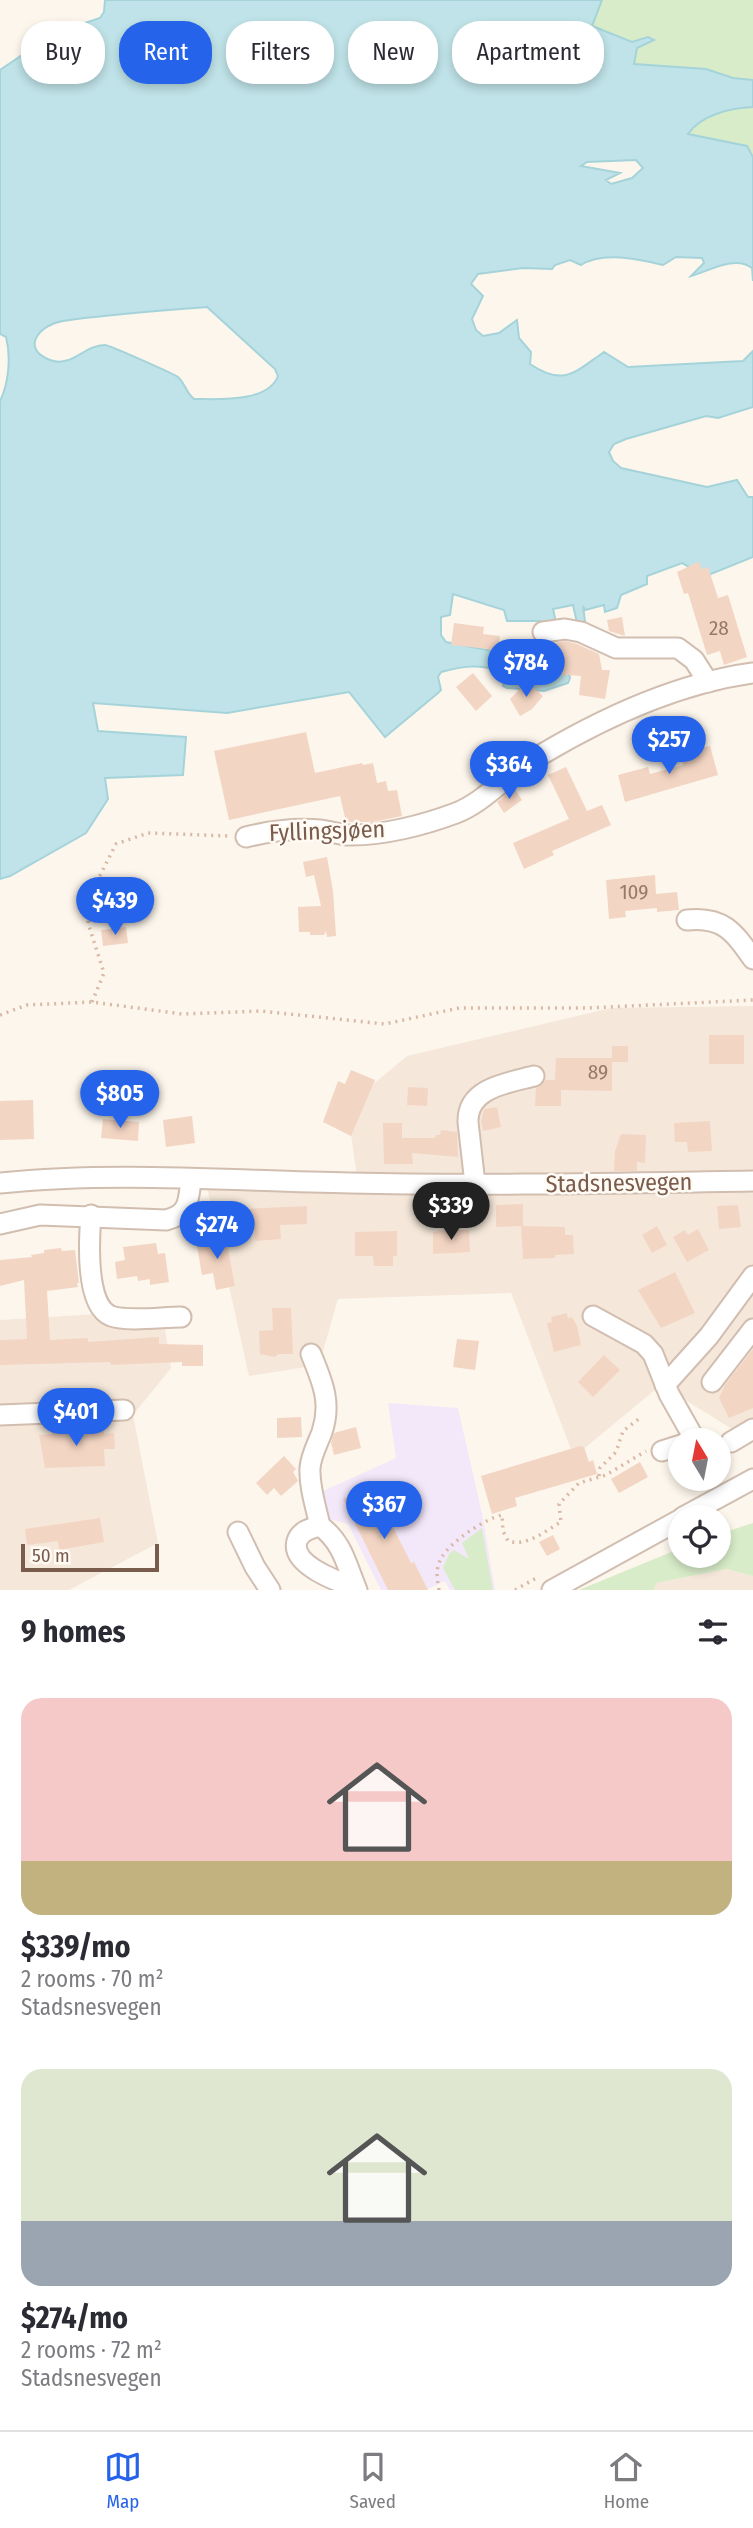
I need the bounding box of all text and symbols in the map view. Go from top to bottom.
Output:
chip: Buy [21,21,105,84]
chip: Rent [119,21,212,84]
chip: Filters [226,21,334,84]
chip: New [348,21,438,84]
chip: Apartment [452,21,604,84]
house number: 28 [709,615,729,641]
pin: $784 [485,640,567,699]
text: $784 [504,648,548,676]
pin: $257 [628,716,710,776]
text: $257 [648,725,690,753]
pin: $364 [468,742,550,801]
text: $364 [486,750,532,778]
street label: Fyllingsjøen [268,815,386,847]
pin: $439 [74,878,156,937]
house number: 109 [619,879,649,905]
text: $439 [92,886,138,914]
house number: 89 [588,1059,608,1085]
pin: $805 [79,1070,161,1130]
text: $805 [96,1079,144,1107]
street label: Stadsnesvegen [545,1168,693,1198]
pin: $339 [410,1182,492,1242]
text: $339 [429,1191,473,1219]
pin: $274 [176,1202,258,1261]
text: $274 [196,1210,238,1238]
pin: $401 [35,1388,117,1448]
text: $401 [53,1397,99,1425]
north arrow [668,1428,732,1491]
map controls [668,1428,731,1568]
pin: $367 [343,1482,425,1541]
text: $367 [362,1490,406,1518]
button: locate [668,1505,731,1568]
scale bar [21,1541,159,1573]
text: 50 m [32,1544,70,1567]
icon: filters [694,1613,732,1651]
text: 9 homes [21,1614,126,1650]
icon: home [314,1744,440,1870]
text: $339/mo [21,1929,130,1965]
text: 2 rooms · 70 m² [21,1965,164,1993]
text: Stadsnesvegen [21,1993,162,2021]
icon: home [314,2115,440,2241]
text: $274/mo [21,2300,128,2336]
text: 2 rooms · 72 m² [21,2336,162,2364]
text: Stadsnesvegen [21,2364,162,2392]
tab: Map [104,2448,142,2513]
tab: Saved [350,2448,396,2513]
tab: Home [604,2448,649,2513]

